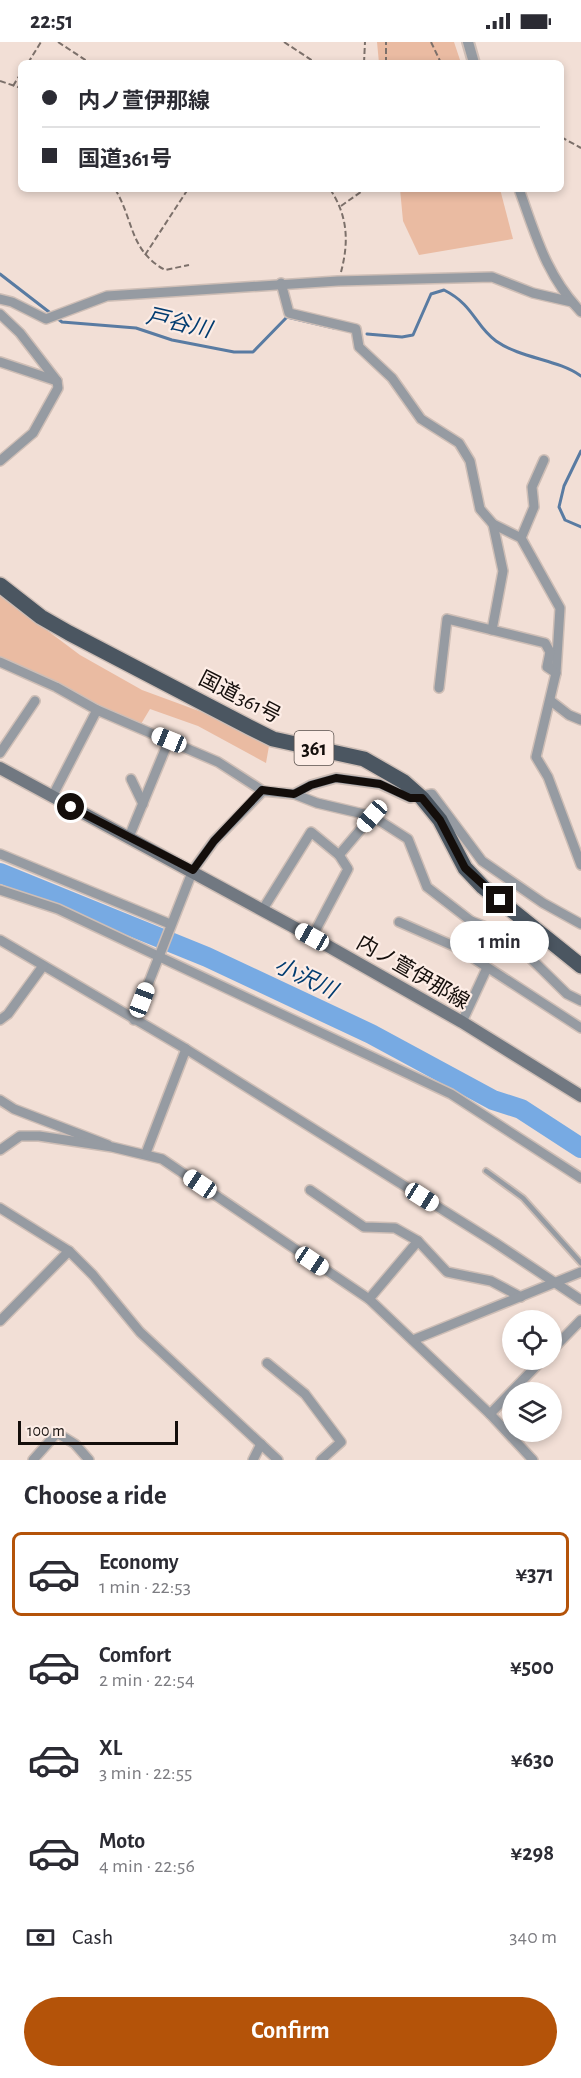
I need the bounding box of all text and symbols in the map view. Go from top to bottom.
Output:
text: 22:51 [30,10,73,32]
text: 内ノ萱伊那線 [78,90,210,112]
text: 国道361号 [78,148,172,170]
water label: 戸谷川 [144,304,216,342]
street label: 国道361号 [195,667,285,727]
car [149,725,189,755]
road number: 361 [294,731,334,765]
route start [57,793,84,820]
car [353,797,391,835]
route end [486,886,513,913]
car [292,920,332,954]
callout: 1 min [450,921,550,963]
street label: 内ノ萱伊那線 [353,931,473,1013]
text: 1 min [478,932,521,952]
water label: 小沢川 [271,953,342,1003]
car [127,980,157,1020]
car [180,1166,220,1202]
car [402,1180,442,1214]
car [292,1243,332,1279]
map controls [502,1310,562,1442]
button: locate [502,1310,562,1370]
button: layers [502,1382,562,1442]
scale bar [18,1418,178,1446]
text: 100 m [27,1423,65,1439]
text: Choose a ride [24,1482,167,1509]
icon: car [27,1547,81,1601]
text: Economy [99,1551,179,1573]
text: ¥371 [516,1563,554,1585]
text: 1 min · 22:53 [99,1577,191,1597]
icon: car [27,1640,81,1694]
text: Comfort [99,1644,171,1666]
text: ¥500 [510,1656,554,1678]
text: 2 min · 22:54 [99,1670,195,1690]
icon: car [27,1733,81,1787]
text: XL [99,1737,122,1759]
text: ¥630 [511,1749,554,1771]
text: 3 min · 22:55 [99,1763,192,1783]
icon: car [27,1826,81,1880]
text: Moto [99,1830,145,1852]
text: ¥298 [511,1842,554,1864]
text: 4 min · 22:56 [99,1856,195,1876]
icon: cash [24,1921,57,1954]
text: Cash [72,1926,113,1948]
text: 340 m [509,1927,557,1947]
button: Confirm [24,1997,557,2066]

